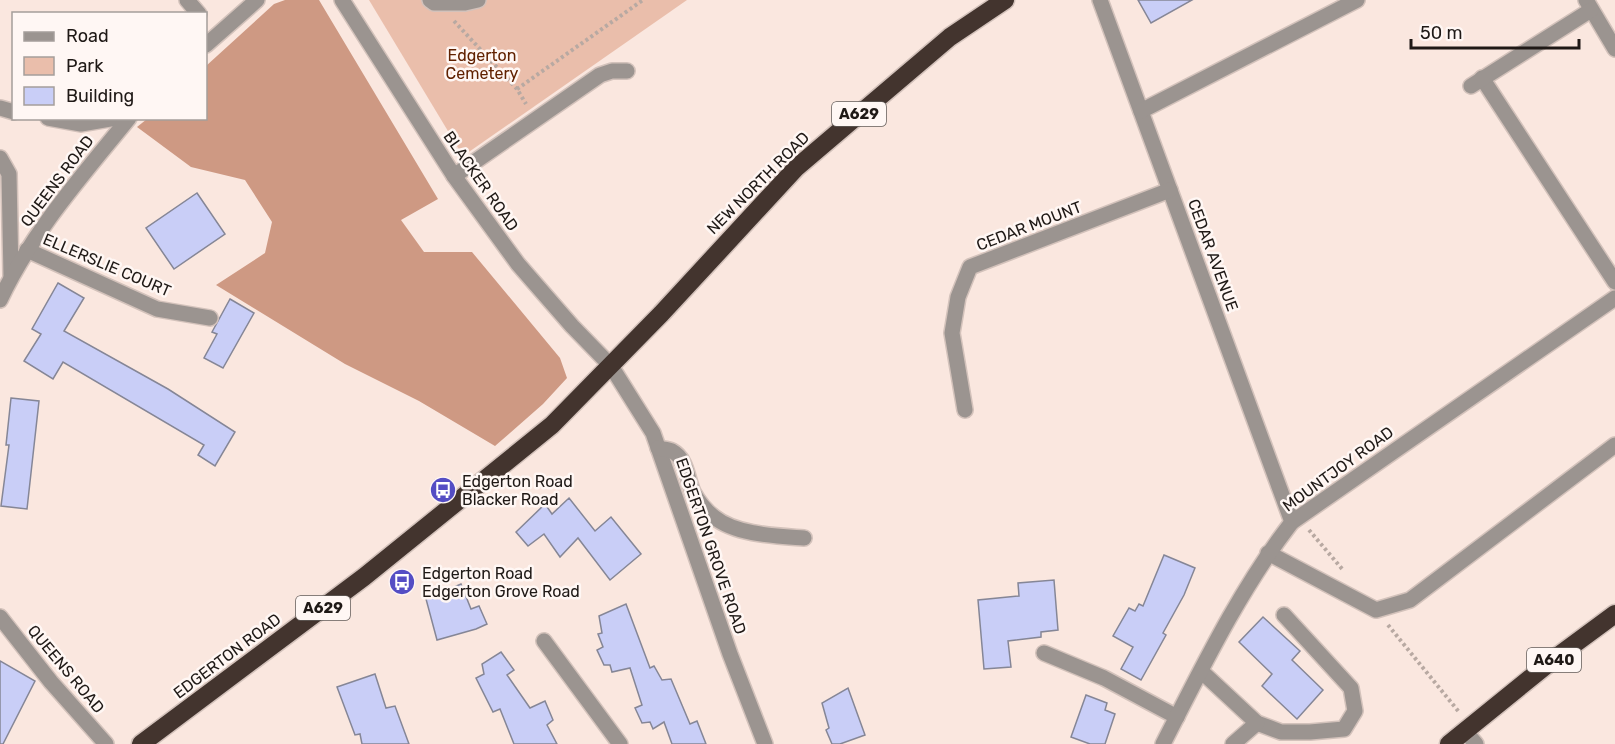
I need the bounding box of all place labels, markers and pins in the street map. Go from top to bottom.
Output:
place label: Edgerton Road Blacker Road [462,472,573,509]
bus stop icon: Edgerton Road Blacker Road [428,475,458,505]
place label: Edgerton Road Edgerton Grove Road [422,564,580,601]
bus stop icon: Edgerton Road Edgerton Grove Road [387,567,417,597]

